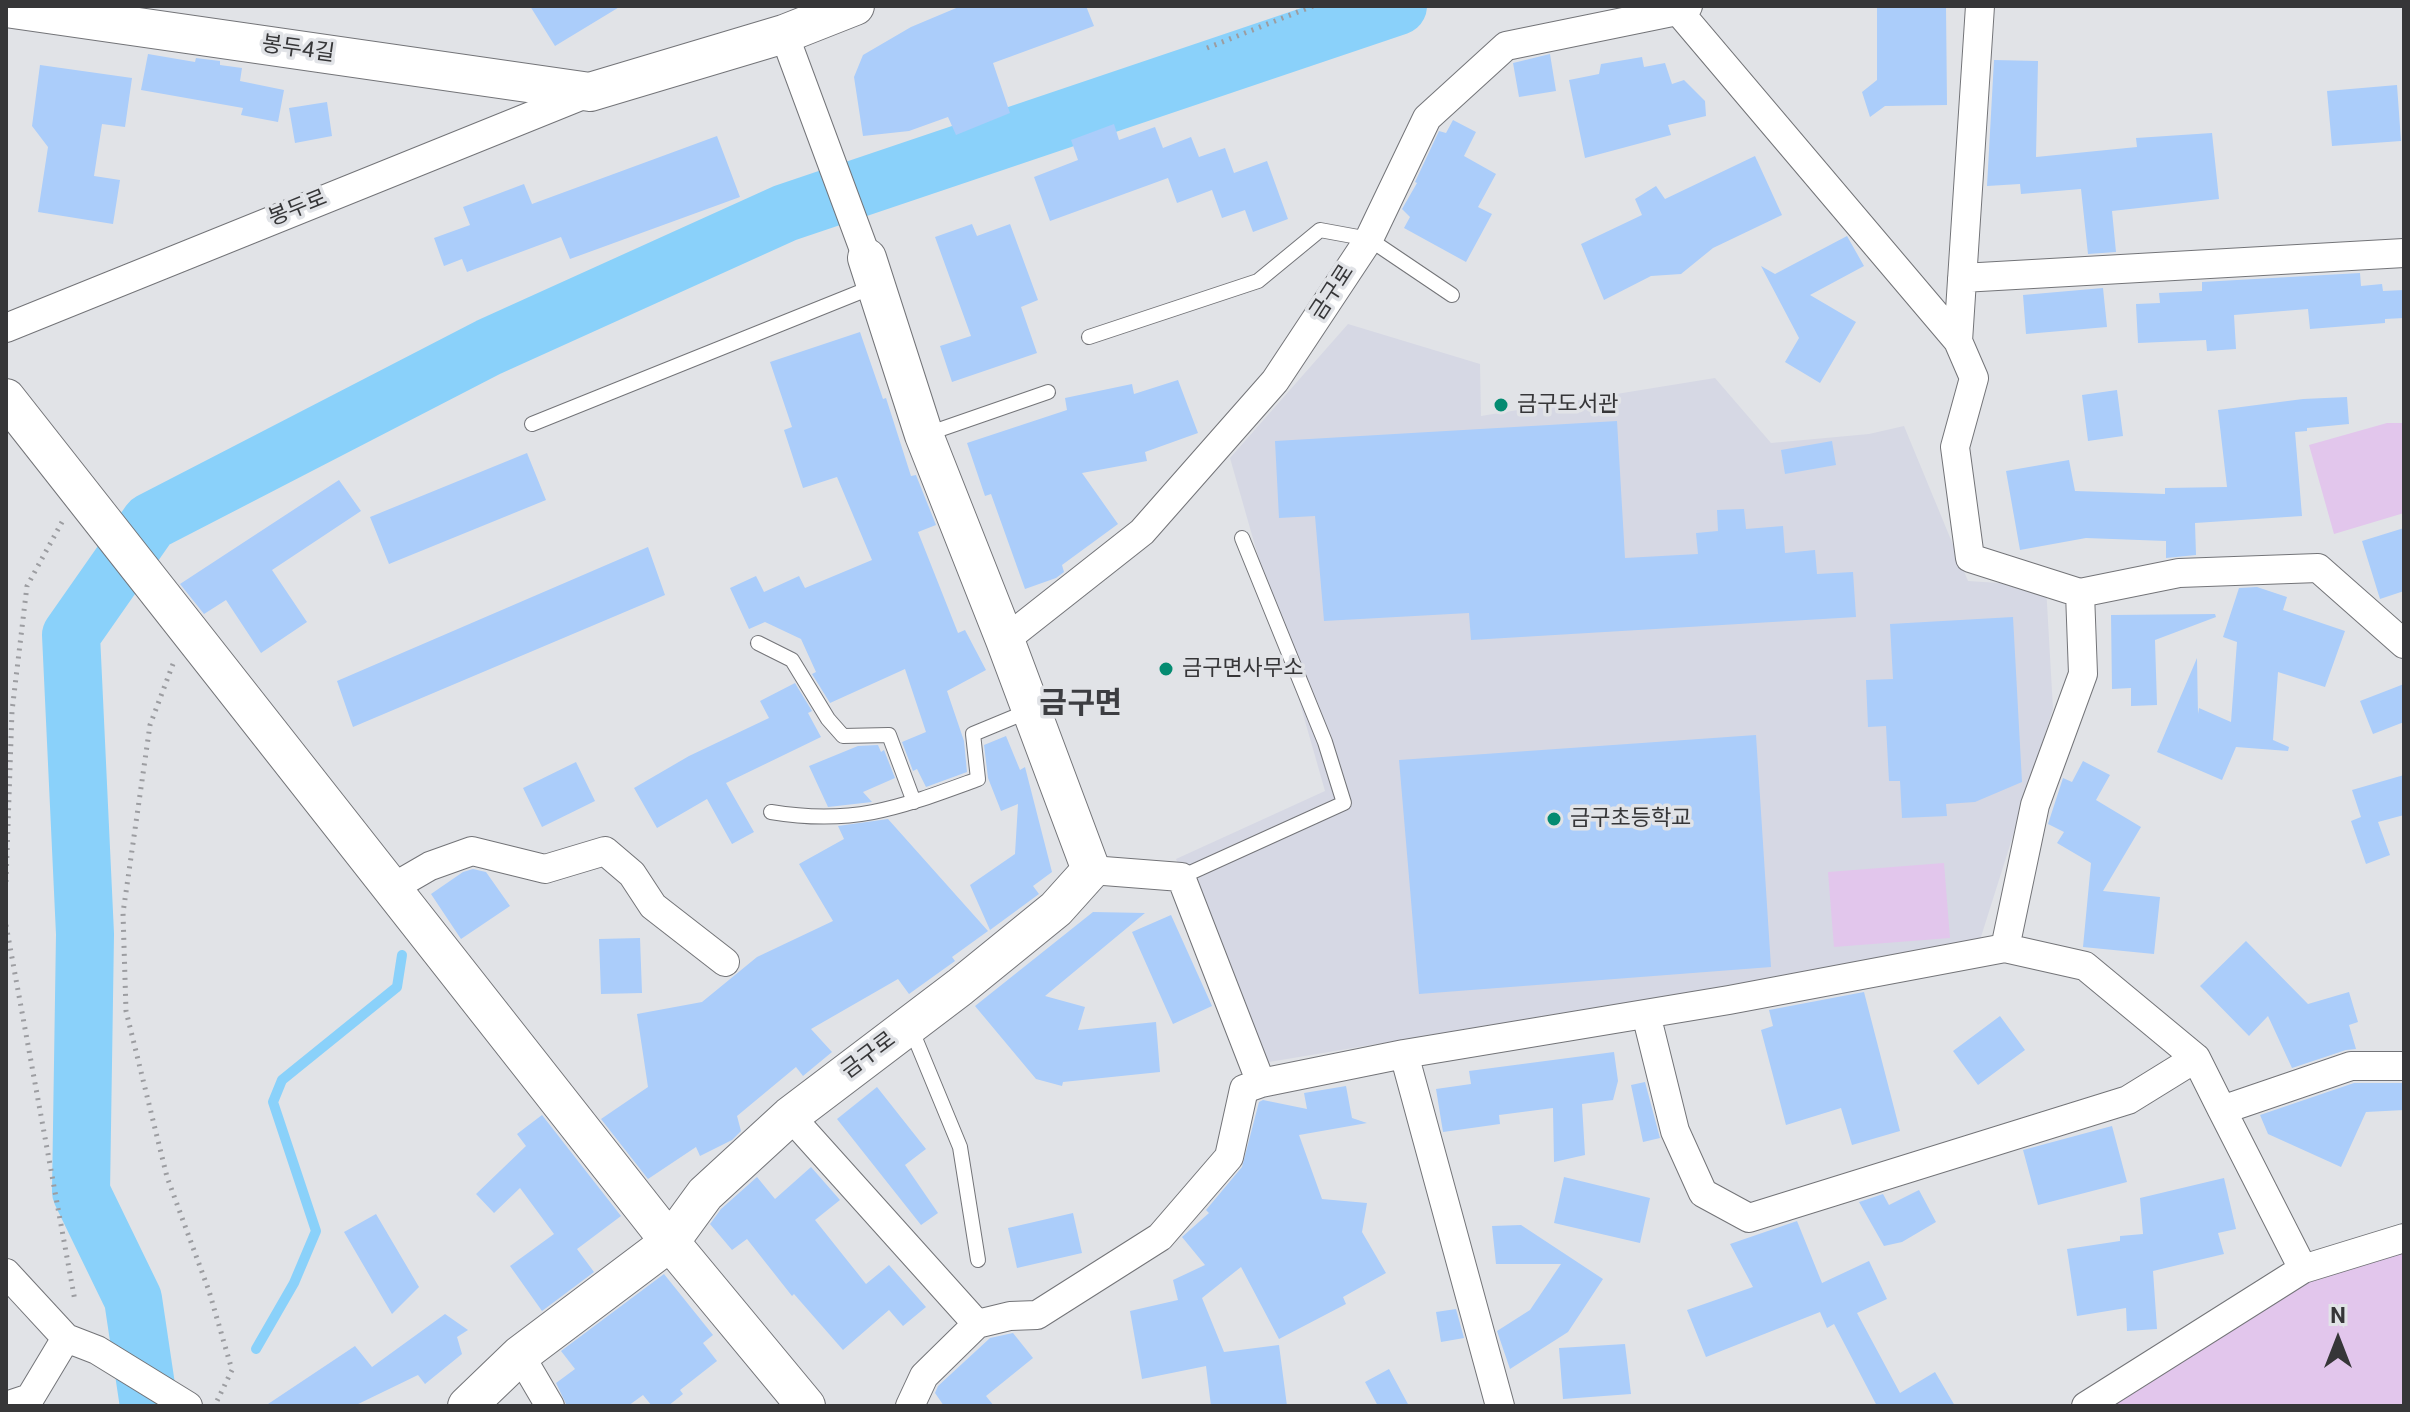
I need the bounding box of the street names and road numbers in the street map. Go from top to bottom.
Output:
street label: 봉두4길 [260,32,336,68]
street label: 봉두로 [265,185,331,233]
street label: 금구로 [1305,260,1361,326]
street label: 금구로 [837,1027,901,1085]

